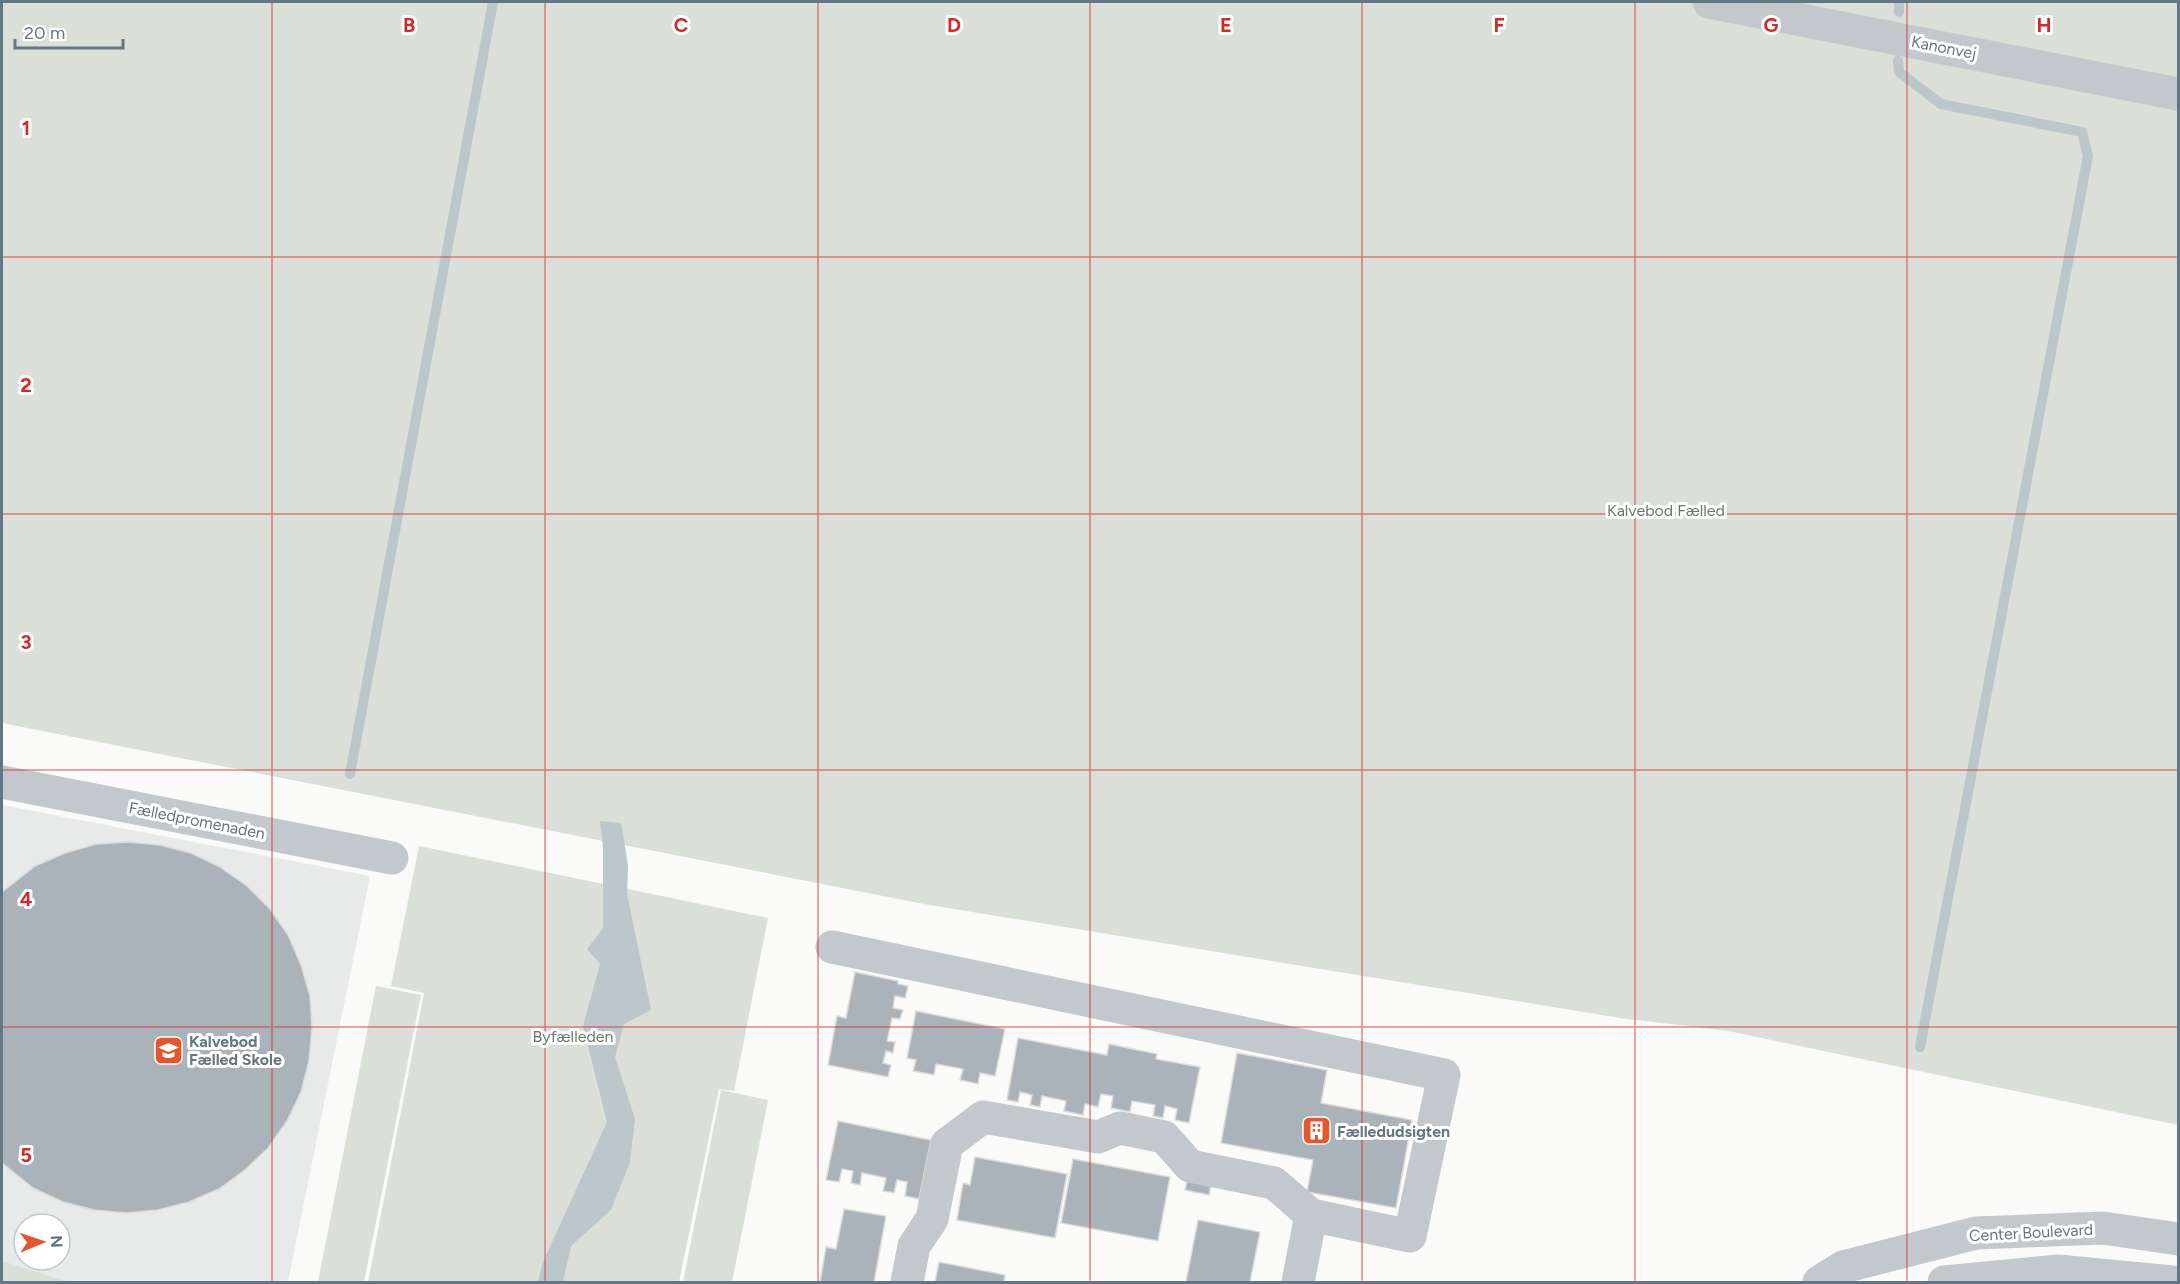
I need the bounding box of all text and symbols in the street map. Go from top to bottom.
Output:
scale bar [15,12,123,50]
text: B [403,13,415,37]
text: C [674,13,688,37]
text: D [947,13,961,37]
text: E [1220,13,1232,37]
text: F [1493,13,1505,37]
text: G [1764,13,1779,37]
text: H [2037,13,2052,37]
text: 20 m [24,22,65,44]
street label: Kanonvej [1910,32,1978,63]
text: 1 [22,116,30,140]
text: 2 [20,373,32,397]
park label: Kalvebod Fælled [1607,501,1725,520]
text: 3 [20,630,32,654]
street label: Fælledpromenaden [127,798,267,843]
text: 4 [20,887,33,911]
park label: Byfælleden [533,1027,614,1046]
place label: Kalvebod Fælled Skole [189,1032,282,1069]
school or university icon: Kalvebod Fælled Skole [152,1034,184,1066]
building icon: Fælledudsigten [1300,1115,1332,1147]
place label: Fælledudsigten [1337,1122,1450,1141]
text: 5 [20,1143,32,1167]
north arrow [12,1212,72,1272]
street label: Center Boulevard [1968,1220,2094,1245]
text: N [47,1235,66,1248]

